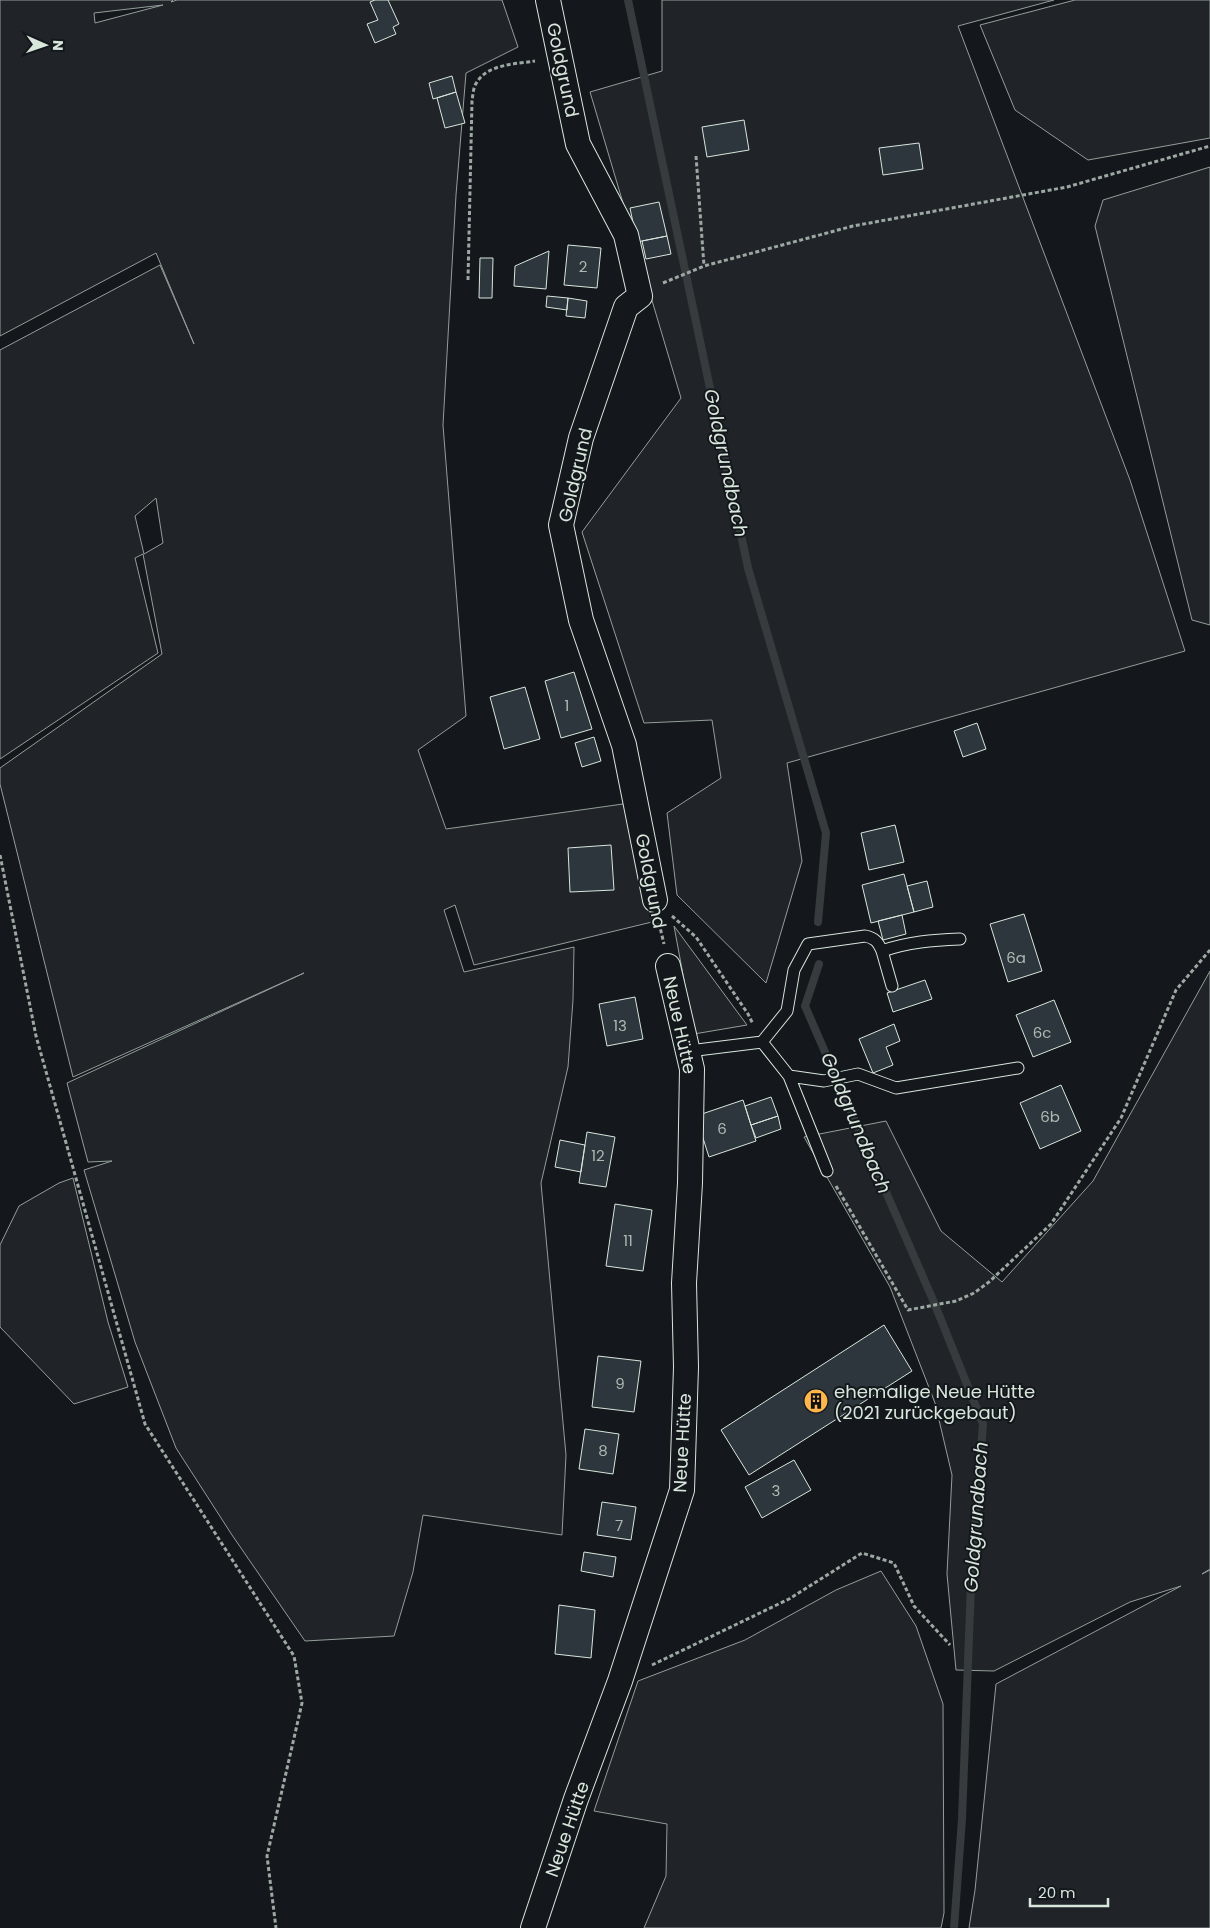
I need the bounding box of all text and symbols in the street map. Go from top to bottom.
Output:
north arrow [20,20,70,70]
street label: Goldgrund [541,20,585,120]
text: N [48,40,68,51]
house number: 2 [579,256,587,277]
water label: Goldgrundbach [697,386,755,540]
street label: Goldgrund [552,425,598,525]
house number: 1 [565,695,569,716]
street label: Goldgrund [630,831,672,931]
house number: 6a [1006,947,1026,968]
street label: Neue Hütte [657,974,703,1076]
house number: 13 [613,1015,627,1036]
house number: 6c [1033,1022,1051,1043]
water label: Goldgrundbach [814,1048,898,1198]
house number: 6b [1040,1106,1060,1127]
house number: 6 [717,1118,727,1139]
house number: 12 [591,1145,605,1166]
house number: 11 [623,1230,633,1251]
house number: 9 [615,1373,625,1394]
place label: ehemalige Neue Hütte (2021 zurückgebaut) [834,1379,1035,1425]
building icon: ehemalige Neue Hütte (2021 zurückgebaut) [803,1388,829,1414]
street label: Neue Hütte [667,1393,697,1493]
house number: 8 [598,1440,608,1461]
water label: Goldgrundbach [957,1441,995,1593]
house number: 3 [772,1480,780,1501]
house number: 7 [615,1515,623,1536]
street label: Neue Hütte [539,1778,595,1880]
scale bar [1030,1876,1108,1908]
text: 20 m [1038,1882,1076,1903]

